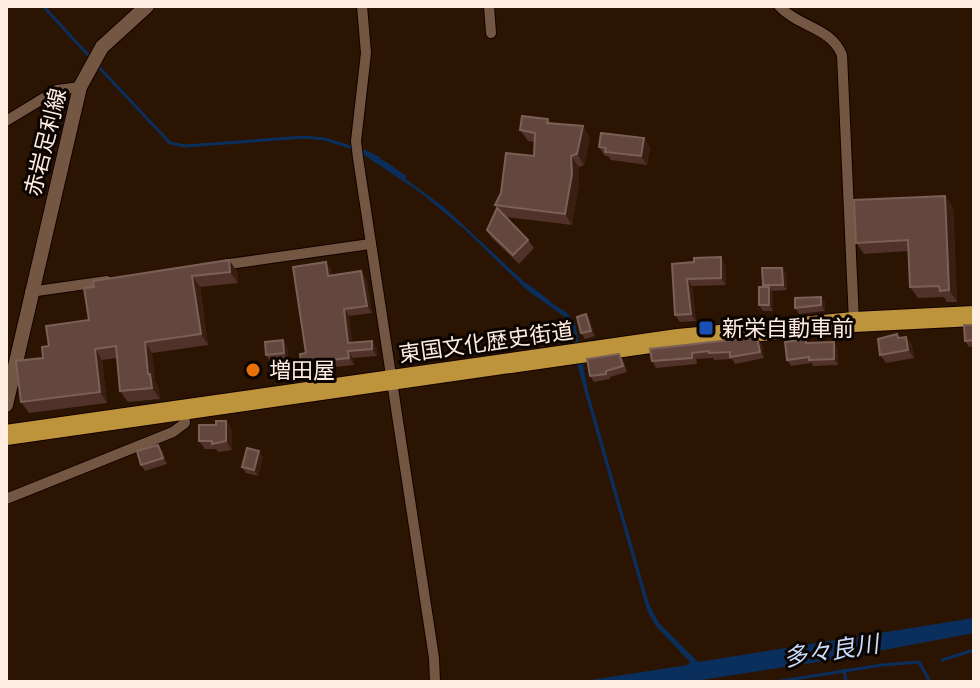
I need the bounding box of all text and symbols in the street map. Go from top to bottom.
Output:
street label: 赤岩足利線 [17,85,74,199]
place label: 新栄自動車前 [722,313,854,344]
street label: 東国文化歴史街道 [397,315,575,370]
marker: 新栄自動車前 [697,319,715,337]
place label: 増田屋 [269,355,335,386]
marker: 増田屋 [244,361,262,379]
water label: 多々良川 [781,626,884,674]

